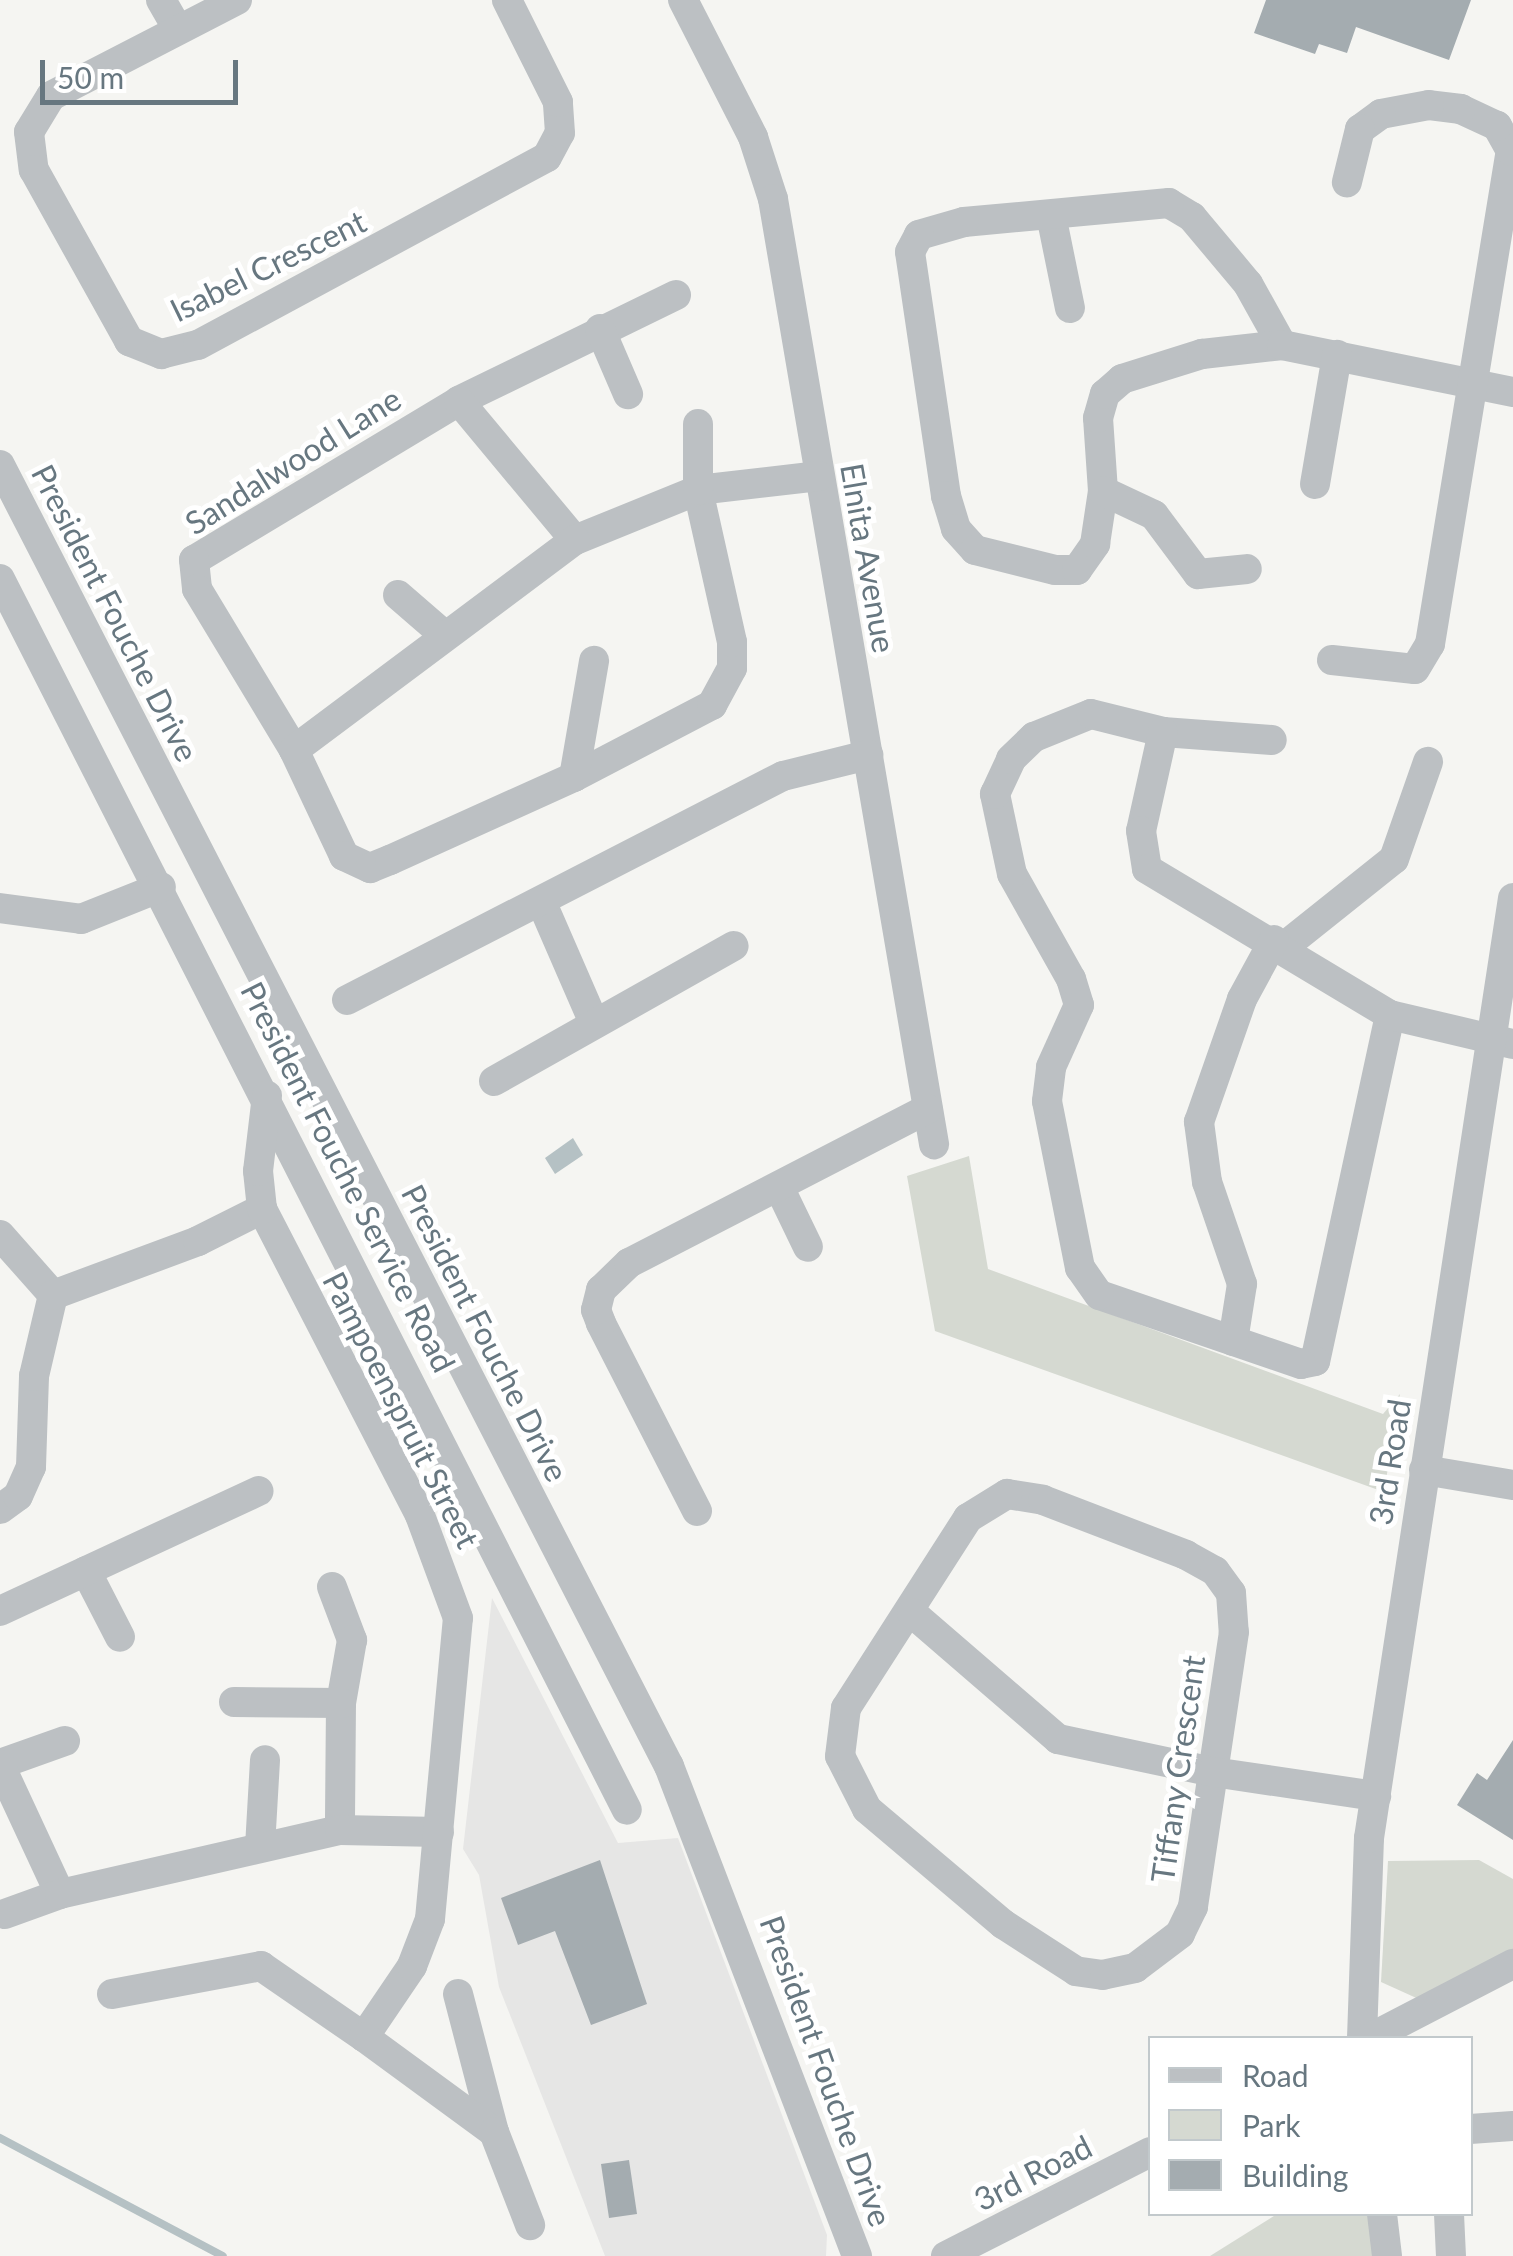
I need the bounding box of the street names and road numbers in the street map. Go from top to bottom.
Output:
street label: Isabel Crescent [164,202,372,330]
street label: Sandalwood Lane [178,379,408,543]
street label: President Fouche Drive [24,458,206,768]
street label: Elnita Avenue [832,460,904,656]
street label: President Fouche Service Road [233,976,463,1378]
street label: President Fouche Drive [394,1178,576,1488]
street label: Pampoenspruit Street [315,1266,487,1554]
street label: 3rd Road [1361,1396,1419,1528]
street label: Tiffany Crescent [1143,1653,1213,1885]
street label: President Fouche Drive [752,1910,900,2232]
street label: 3rd Road [968,2127,1098,2219]

